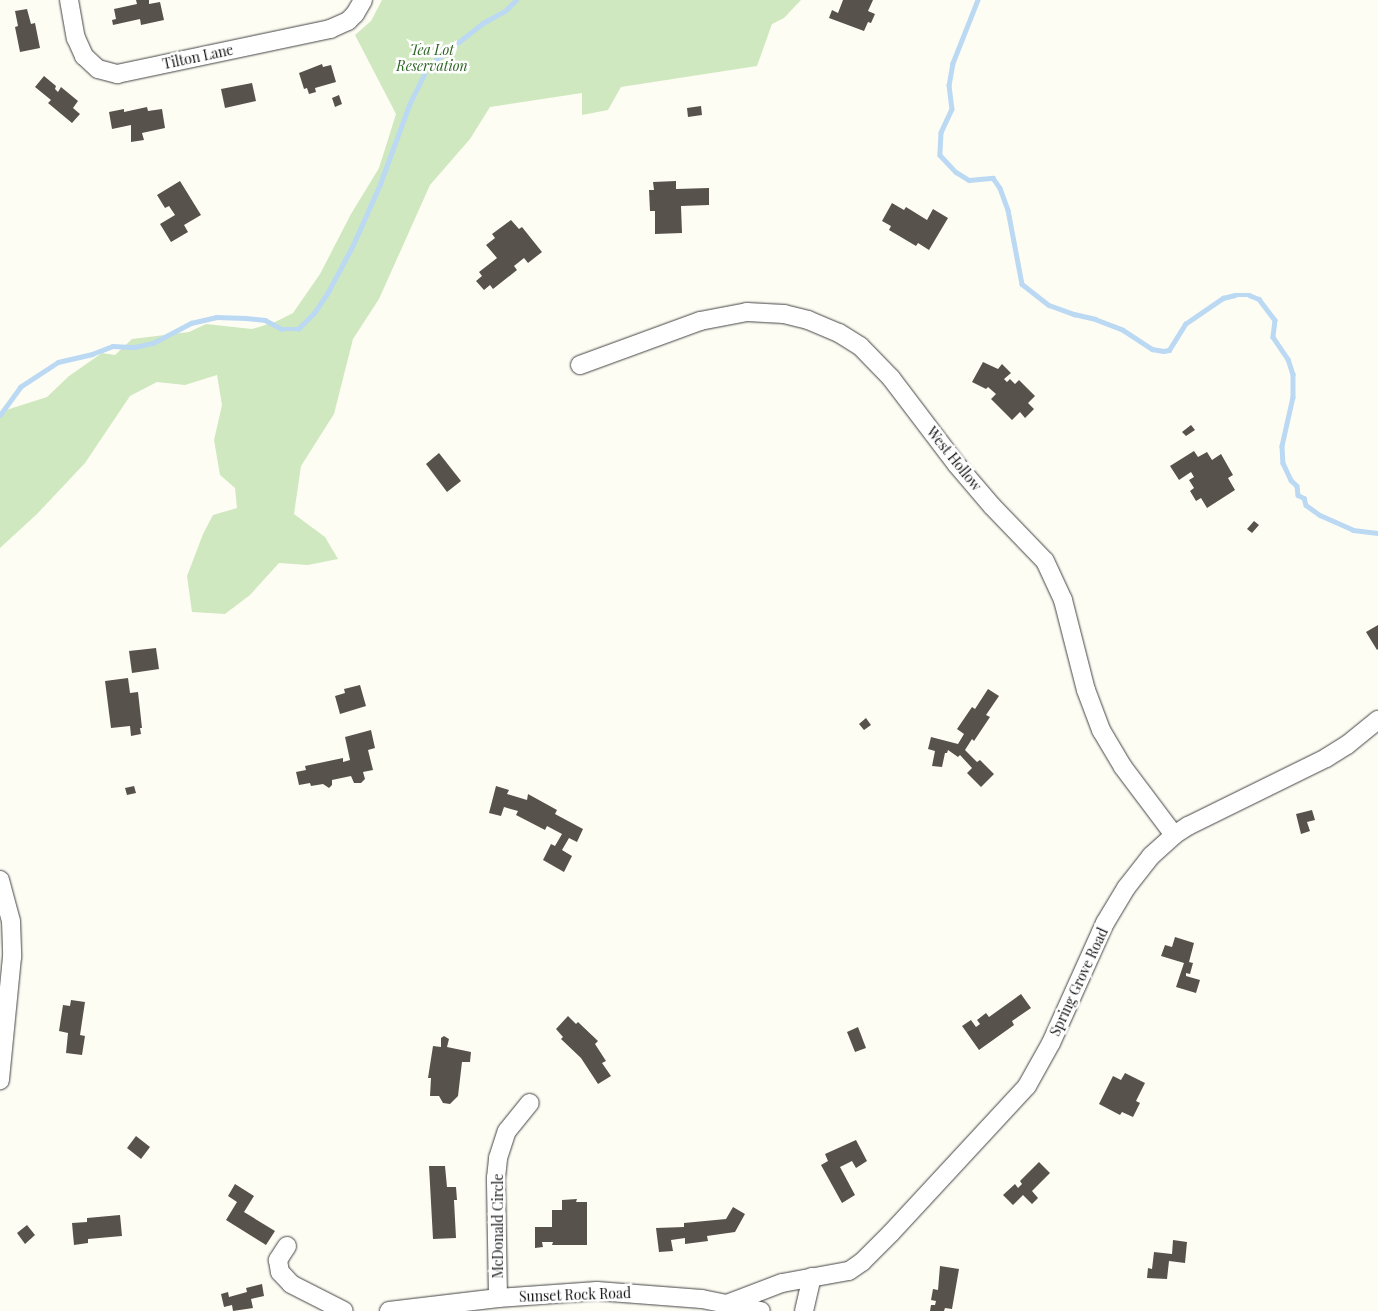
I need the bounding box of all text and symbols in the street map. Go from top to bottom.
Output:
street label: Tilton Lane [161,41,235,73]
park label: Tea Lot Reservation [396,42,468,74]
street label: West Hollow [923,424,985,494]
street label: Spring Grove Road [1047,925,1111,1039]
street label: McDonald Circle [490,1174,506,1278]
street label: Sunset Rock Road [519,1285,631,1305]

